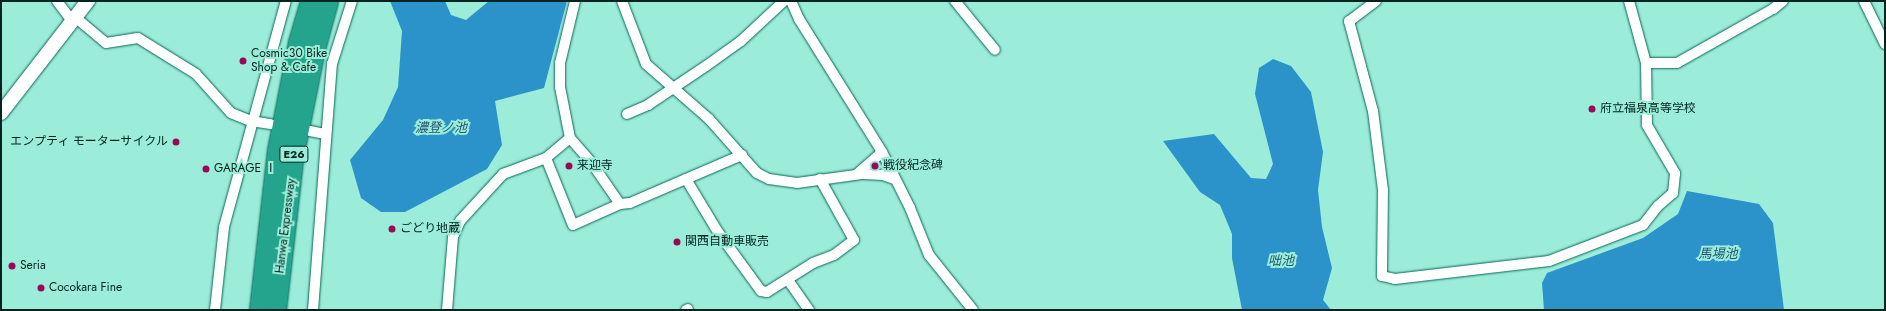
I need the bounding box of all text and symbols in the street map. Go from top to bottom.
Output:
place label: Cosmic30 Bike Shop & Cafe [251,47,327,75]
marker: Cosmic30 Bike Shop & Cafe [238,56,248,66]
place label: 府立福泉高等学校 [1600,102,1696,116]
marker: 府立福泉高等学校 [1587,104,1597,114]
water label: 濃登ノ池 [415,120,467,136]
place label: エンプティ モーターサイクル [8,135,168,149]
marker: エンプティ モーターサイクル [171,137,181,147]
road number: E26 [279,145,309,163]
place label: 来迎寺 [577,159,613,173]
place label: 戦役紀念碑 [883,159,943,173]
marker: 来迎寺 [564,161,574,171]
marker: 戦役紀念碑 [870,161,880,171]
place label: GARAGE Ⅰ [214,162,277,176]
marker: GARAGE Ⅰ [201,164,211,174]
street label: Hanwa Expressway [273,178,299,274]
place label: ごどり地蔵 [400,222,460,236]
marker: ごどり地蔵 [387,224,397,234]
place label: 関西自動車販売 [685,235,769,249]
marker: 関西自動車販売 [672,237,682,247]
water label: 馬場池 [1699,246,1737,262]
water label: 咄池 [1268,253,1294,269]
place label: Seria [20,259,46,273]
marker: Seria [7,261,17,271]
place label: Cocokara Fine [49,281,122,295]
marker: Cocokara Fine [36,283,46,293]

